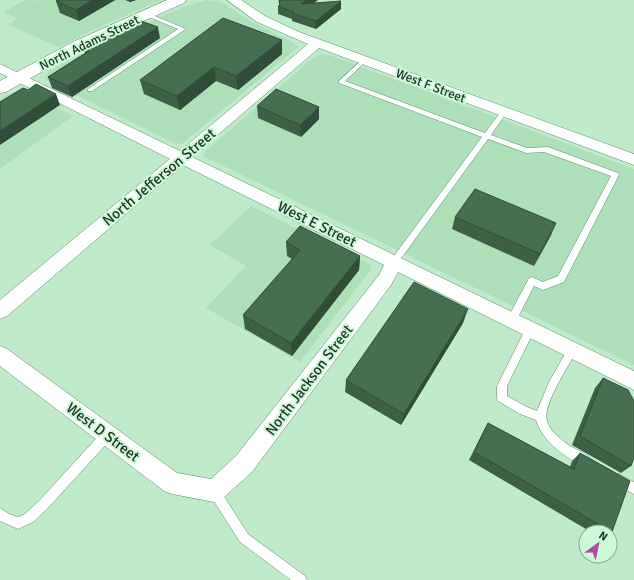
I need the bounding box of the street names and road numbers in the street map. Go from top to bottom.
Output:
street label: North Adams Street [37,12,142,74]
street label: West F Street [393,65,468,107]
street label: North Jefferson Street [99,124,219,230]
street label: West E Street [275,197,359,251]
street label: North Jackson Street [262,321,356,439]
street label: West D Street [63,399,143,465]

